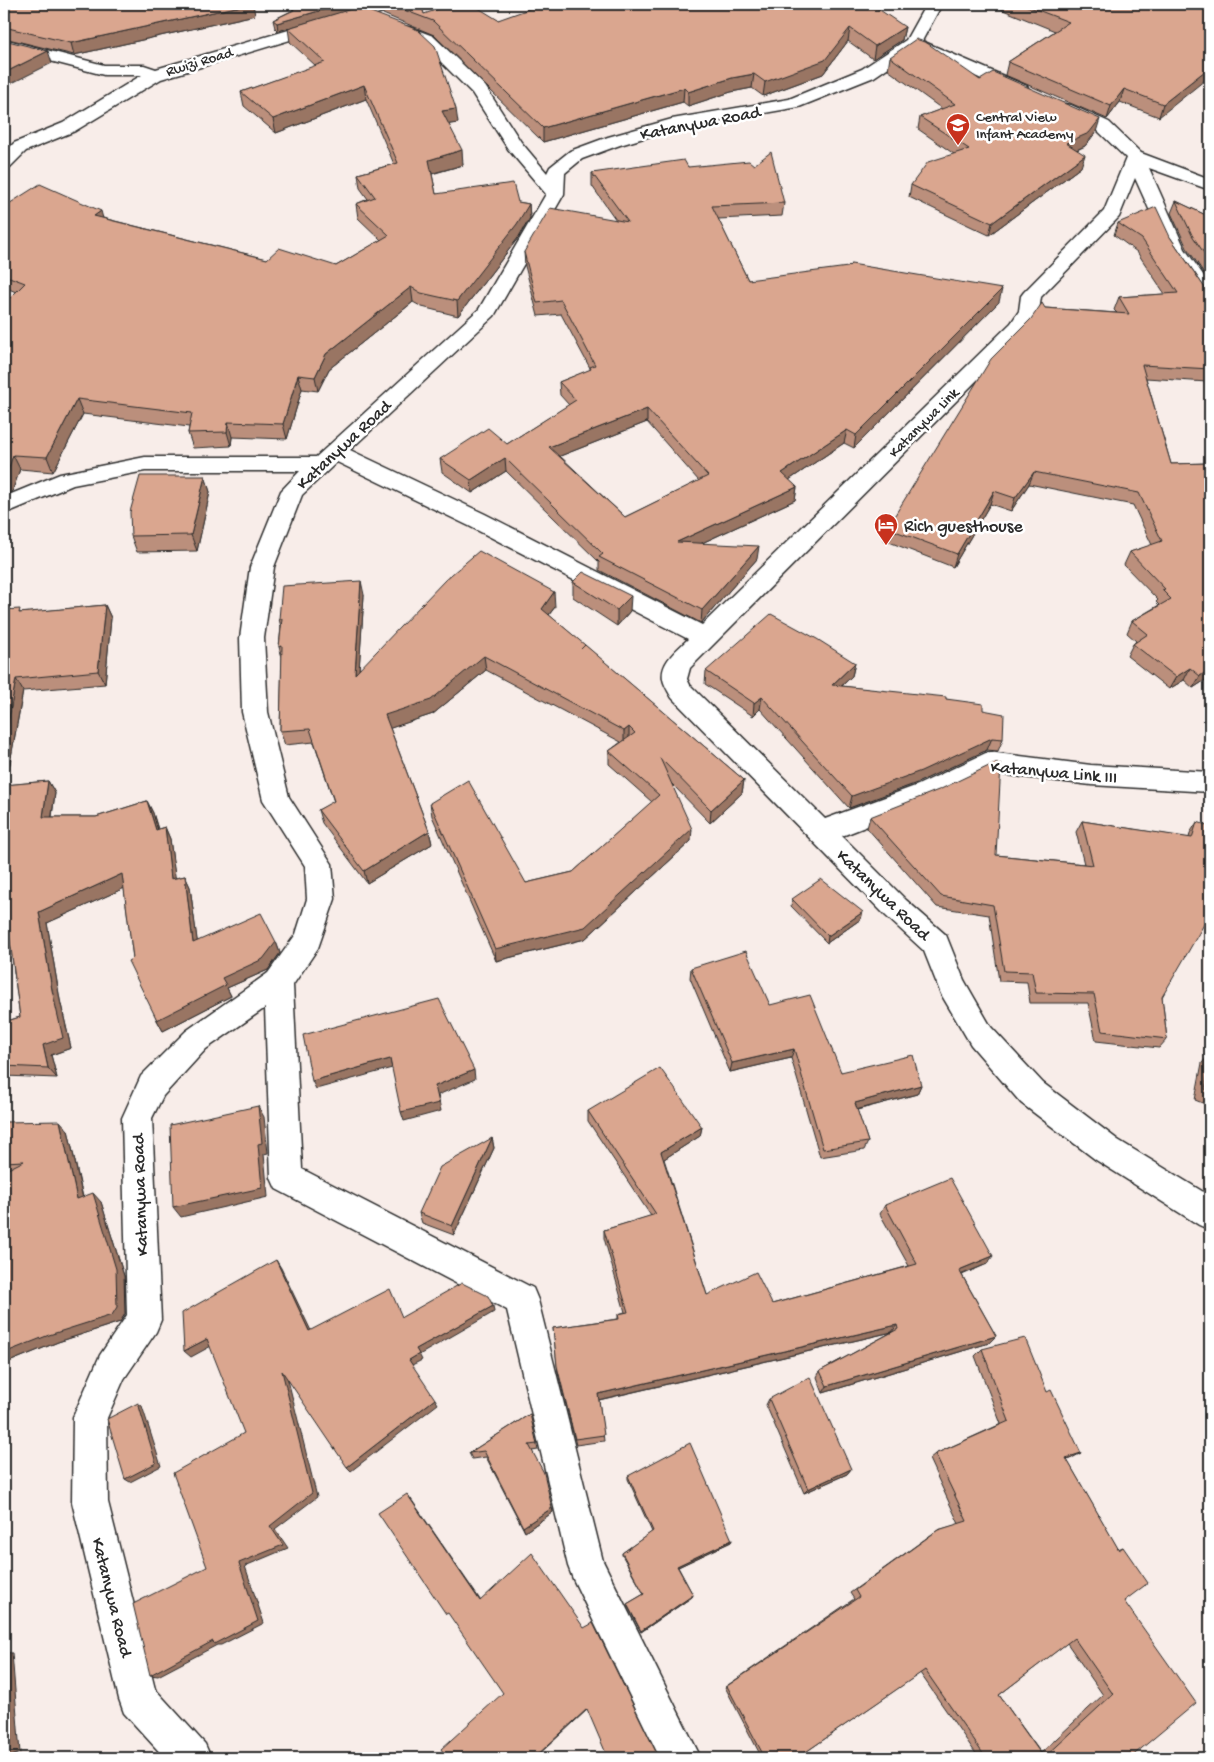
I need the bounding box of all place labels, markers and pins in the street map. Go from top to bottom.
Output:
place label: Central View Infant Academy [976,109,1074,144]
school or university icon: Central View Infant Academy [945,112,971,146]
hotel icon: Rich guesthouse [873,512,899,546]
place label: Rich guesthouse [904,517,1023,538]

